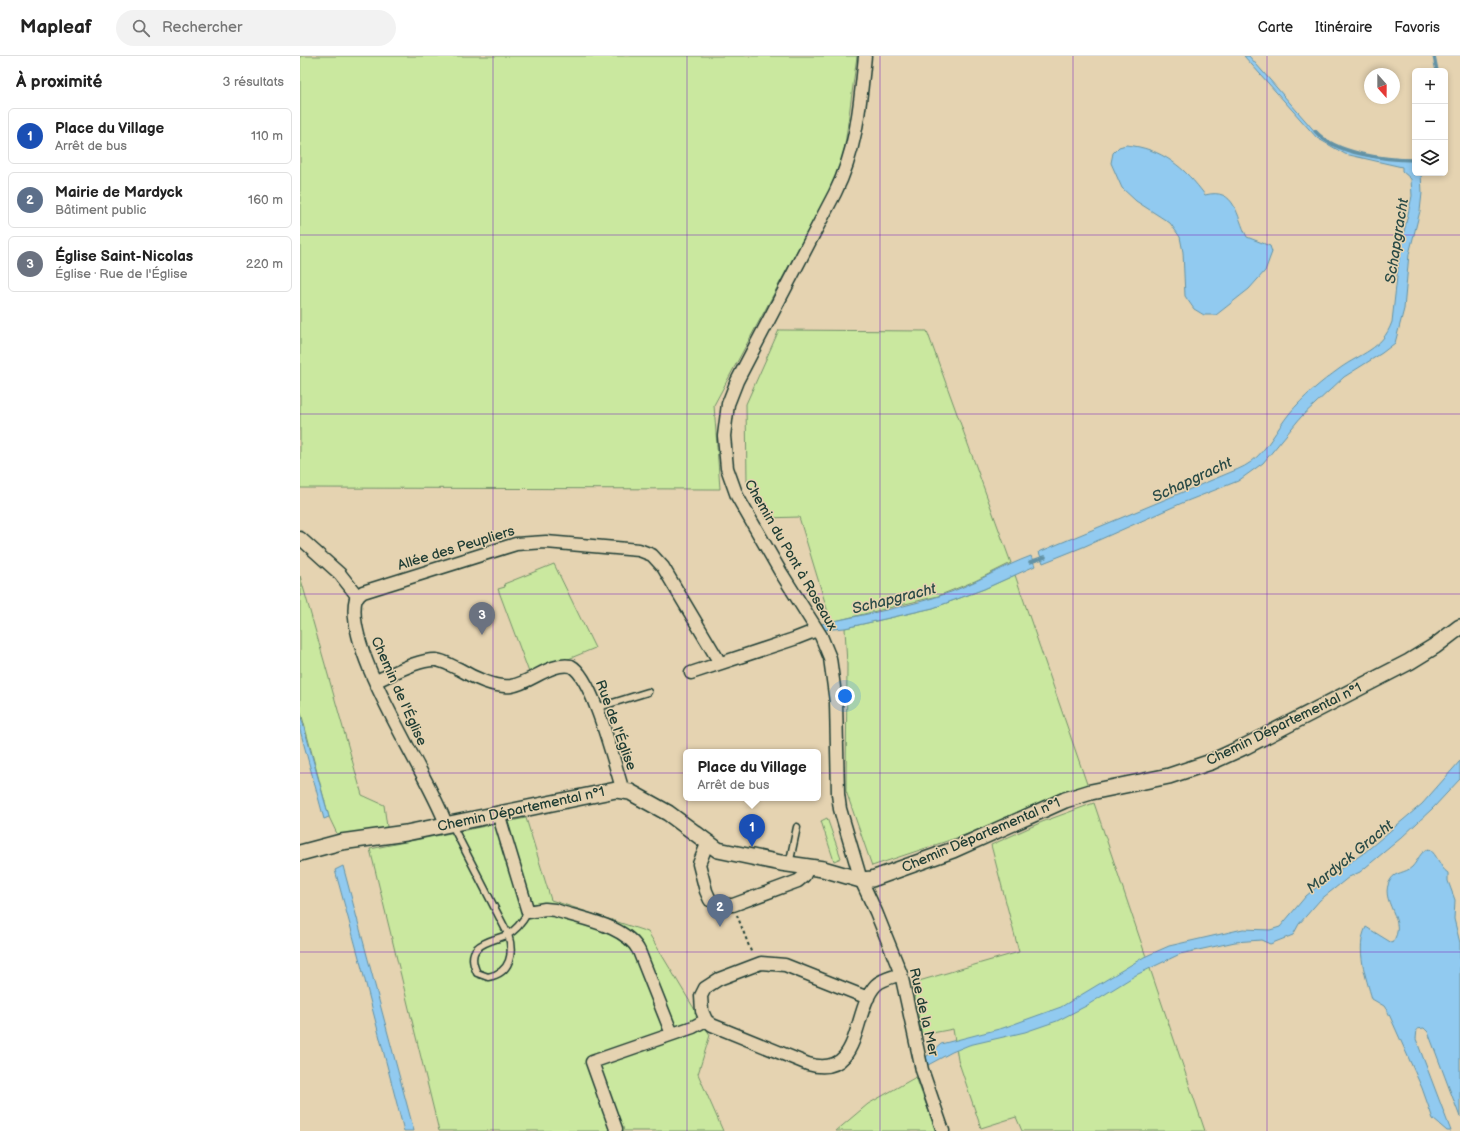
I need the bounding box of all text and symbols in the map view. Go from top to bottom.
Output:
search box [116,10,396,46]
text: Mapleaf [20,16,92,39]
icon: search [130,17,152,39]
text: Rechercher [162,18,242,37]
text: Carte [1258,19,1293,36]
text: Itinéraire [1315,19,1372,36]
text: Favoris [1394,19,1440,36]
north arrow [1364,68,1400,104]
map controls [1412,68,1448,176]
button: + [1412,68,1448,104]
text: À proximité [16,72,102,92]
text: 3 résultats [222,74,284,90]
button: − [1412,104,1448,140]
text: Place du Village [55,119,164,138]
text: 1 [27,128,33,144]
text: 110 m [251,128,283,144]
text: Arrêt de bus [55,138,127,154]
button: layers [1412,140,1448,176]
text: Mairie de Mardyck [55,183,183,202]
text: 2 [26,192,34,208]
text: 160 m [248,192,283,208]
water label: Schapgracht [1381,197,1413,285]
text: Bâtiment public [55,202,146,218]
text: Église Saint-Nicolas [55,247,193,266]
text: 3 [26,256,34,272]
text: 220 m [246,256,283,272]
text: Église · Rue de l'Église [55,266,187,282]
water label: Schapgracht [1149,453,1235,507]
street label: Chemin du Pont à Roseaux [741,477,841,634]
street label: Allée des Peupliers [395,522,517,574]
water label: Schapgracht [850,579,938,619]
pin: 3 [469,602,495,635]
street label: Chemin de l'Église [367,633,432,748]
street label: Rue de l'Église [592,677,641,772]
street label: Chemin Départemental n°1 [1204,679,1364,769]
your location [835,686,855,706]
popup [683,749,821,801]
text: Place du Village [697,758,807,777]
text: Arrêt de bus [697,777,769,793]
street label: Chemin Départemental n°1 [436,783,606,835]
street label: Chemin Départemental n°1 [899,794,1063,876]
pin: 1 [739,814,765,847]
water label: Mardyck Gracht [1303,816,1398,898]
pin: 2 [707,894,733,927]
street label: Rue de la Mer [906,966,943,1059]

